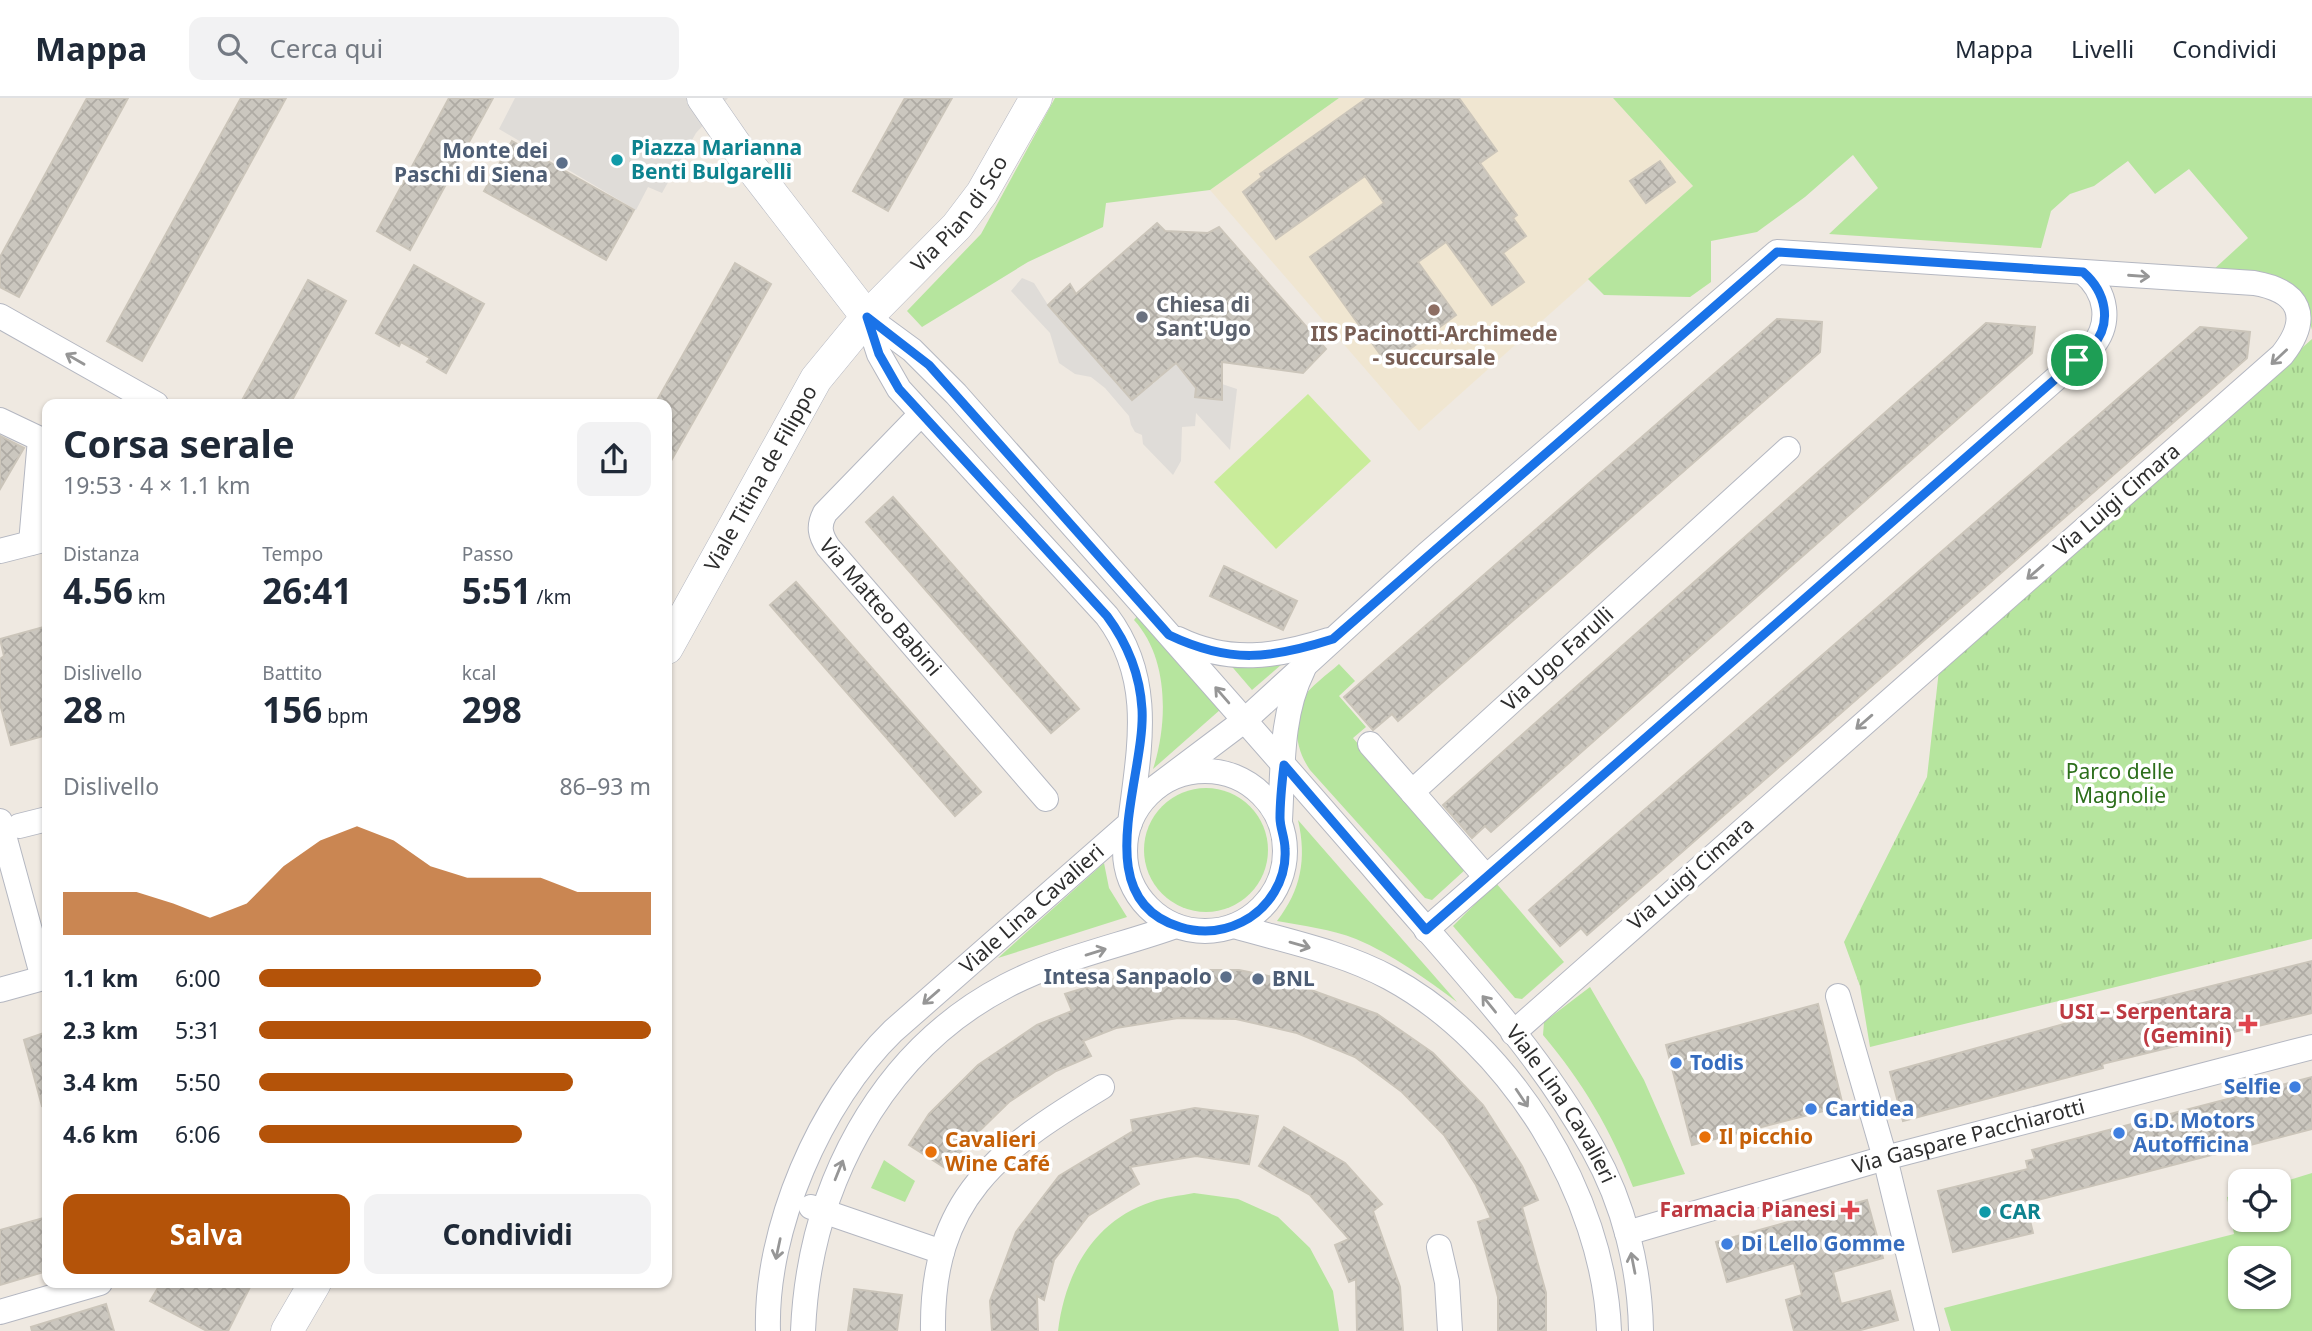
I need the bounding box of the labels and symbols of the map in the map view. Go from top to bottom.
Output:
place label: Piazza Marianna Benti Bulgarelli [631,133,802,185]
place label: Monte dei Paschi di Siena [394,136,548,188]
street label: Via Pian di Sco [904,150,1013,278]
marker: Piazza Marianna Benti Bulgarelli [609,152,625,168]
marker: Monte dei Paschi di Siena [554,155,570,171]
one-way arrow [2127,270,2149,283]
place label: Chiesa di Sant'Ugo [1156,290,1251,342]
marker: IIS Pacinotti-Archimede - succursale [1426,302,1442,318]
marker: Chiesa di Sant'Ugo [1134,309,1150,325]
place label: IIS Pacinotti-Archimede - succursale [1310,319,1558,371]
pin [2047,330,2107,390]
one-way arrow [2271,349,2288,366]
one-way arrow [65,352,86,365]
street label: Viale Titina de Filippo [697,380,823,576]
street label: Via Luigi Cimara [2047,437,2185,562]
street label: Via Matteo Babini [813,533,948,681]
one-way arrow [2026,564,2044,580]
street label: Via Ugo Farulli [1495,600,1619,717]
one-way arrow [1214,686,1230,704]
one-way arrow [1855,714,1873,730]
park label: Parco delle Magnolie [2066,757,2174,809]
street label: Via Luigi Cimara [1621,811,1759,936]
street label: Viale Lina Cavalieri [953,837,1110,979]
one-way arrow [1288,939,1310,952]
one-way arrow [1085,944,1107,957]
place label: Intesa Sanpaolo [1044,962,1212,990]
place label: BNL [1272,964,1315,992]
marker: Intesa Sanpaolo [1218,969,1234,985]
marker: BNL [1250,971,1266,987]
one-way arrow [922,989,940,1005]
one-way arrow [1481,995,1497,1013]
place label: USI – Serpentara (Gemini) [2059,997,2232,1049]
marker: USI – Serpentara (Gemini) [2238,1014,2258,1034]
street label: Viale Lina Cavalieri [1500,1019,1623,1187]
place label: Todis [1690,1048,1744,1076]
marker: Todis [1668,1055,1684,1071]
place label: Selfie [2224,1072,2281,1100]
marker: Selfie [2287,1079,2303,1095]
one-way arrow [1515,1088,1529,1107]
street label: Via Gaspare Pacchiarotti [1849,1092,2088,1180]
place label: Cartidea [1825,1094,1914,1122]
marker: Cartidea [1803,1101,1819,1117]
place label: G.D. Motors Autofficina [2133,1106,2255,1158]
place label: Il picchio [1719,1122,1813,1150]
place label: Cavalieri Wine Café [945,1125,1050,1177]
marker: G.D. Motors Autofficina [2111,1125,2127,1141]
marker: Il picchio [1697,1129,1713,1145]
marker: Cavalieri Wine Café [923,1144,939,1160]
one-way arrow [833,1159,846,1181]
place label: Farmacia Pianesi [1659,1195,1836,1223]
place label: CAR [1999,1197,2041,1225]
marker: Farmacia Pianesi [1842,1202,1858,1218]
marker: CAR [1977,1204,1993,1220]
place label: Di Lello Gomme [1741,1229,1905,1257]
marker: Di Lello Gomme [1719,1236,1735,1252]
one-way arrow [771,1237,785,1260]
one-way arrow [1626,1252,1640,1275]

